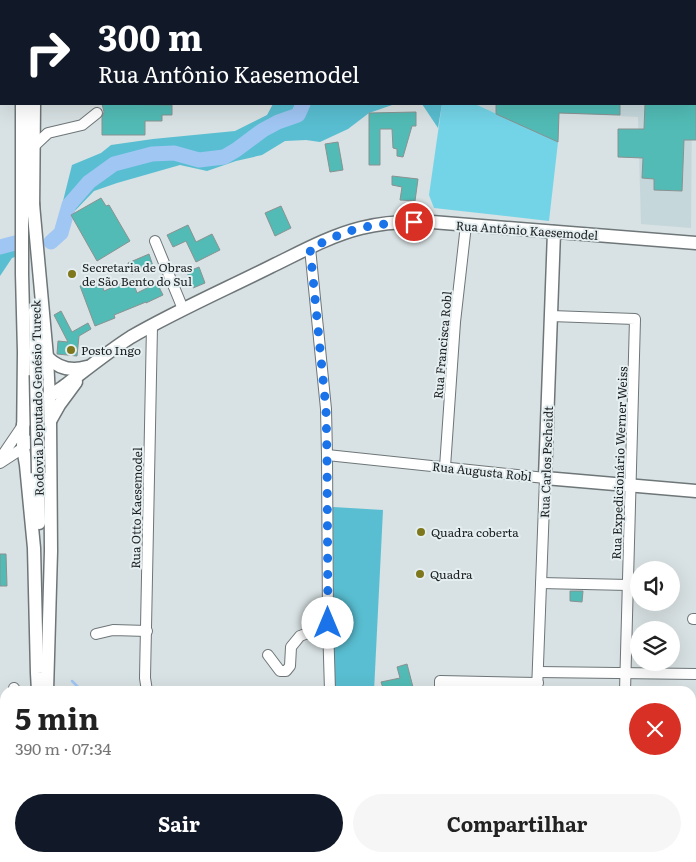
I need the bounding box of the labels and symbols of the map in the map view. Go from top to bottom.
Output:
pin [393,201,435,243]
street label: Rua Antônio Kaesemodel [455,216,599,244]
place label: Secretaria de Obras de São Bento do Sul [82,258,193,290]
marker: Secretaria de Obras de São Bento do Sul [66,268,78,280]
street label: Rua Francisca Robl [428,290,456,400]
street label: Rodovia Deputado Genésio Tureck [26,299,48,496]
place label: Posto Ingo [81,341,141,359]
marker: Posto Ingo [65,344,77,356]
street label: Rua Expedicionário Werner Weiss [607,366,631,560]
street label: Rua Carlos Pscheidt [535,406,557,518]
street label: Rua Otto Kaesemodel [126,447,146,569]
street label: Rua Augusta Robl [431,457,533,485]
place label: Quadra coberta [431,523,519,541]
marker: Quadra coberta [415,526,427,538]
place label: Quadra [430,565,473,583]
marker: Quadra [414,568,426,580]
position arrow [301,596,353,648]

